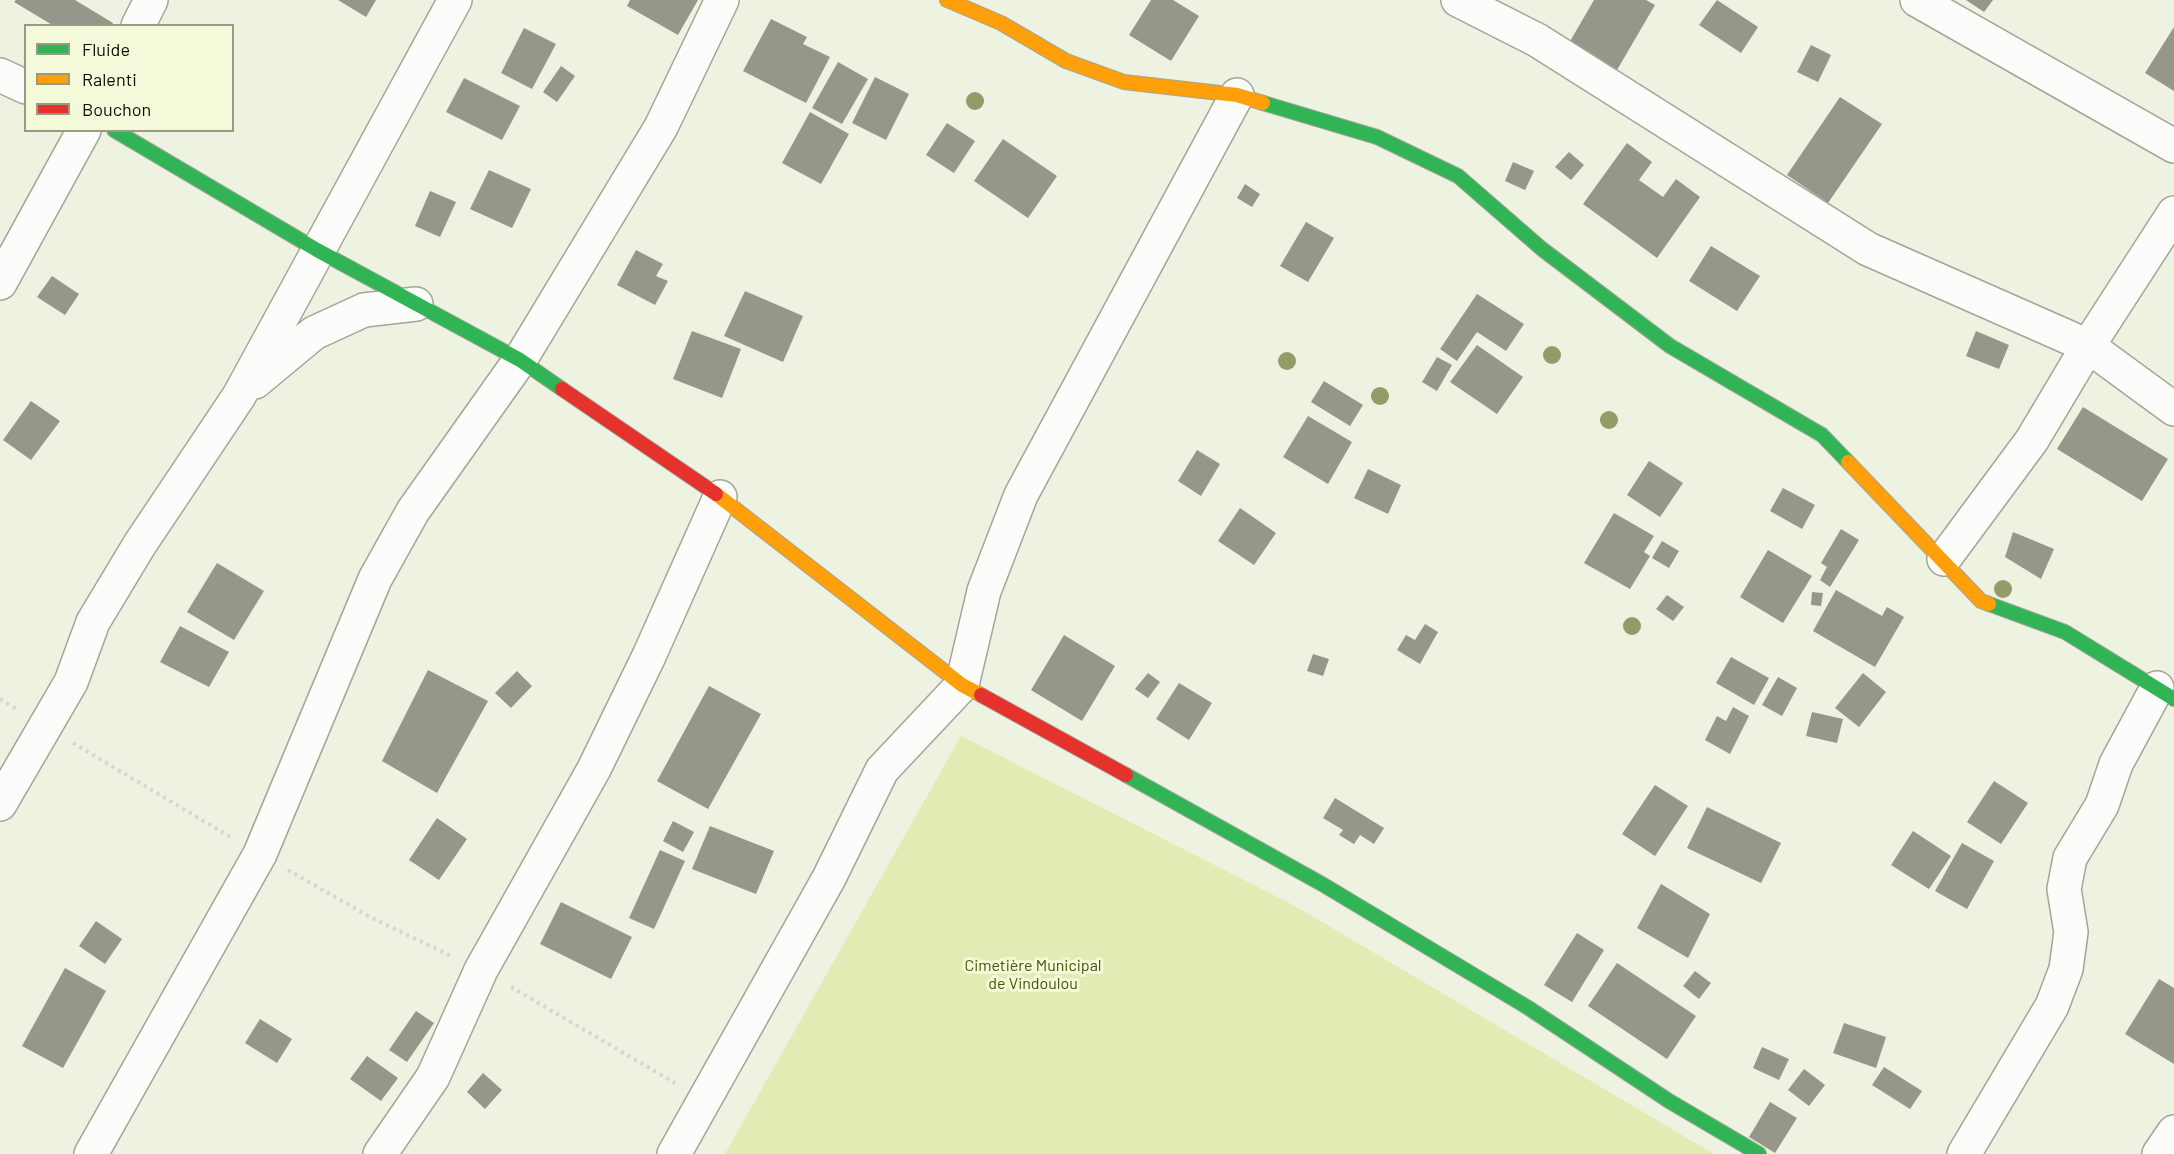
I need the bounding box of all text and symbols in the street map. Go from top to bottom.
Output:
legend [24,24,234,132]
text: Fluide [82,38,130,60]
text: Ralenti [82,68,137,90]
text: Bouchon [82,98,151,120]
park label: Cimetière Municipal de Vindoulou [964,956,1102,994]

